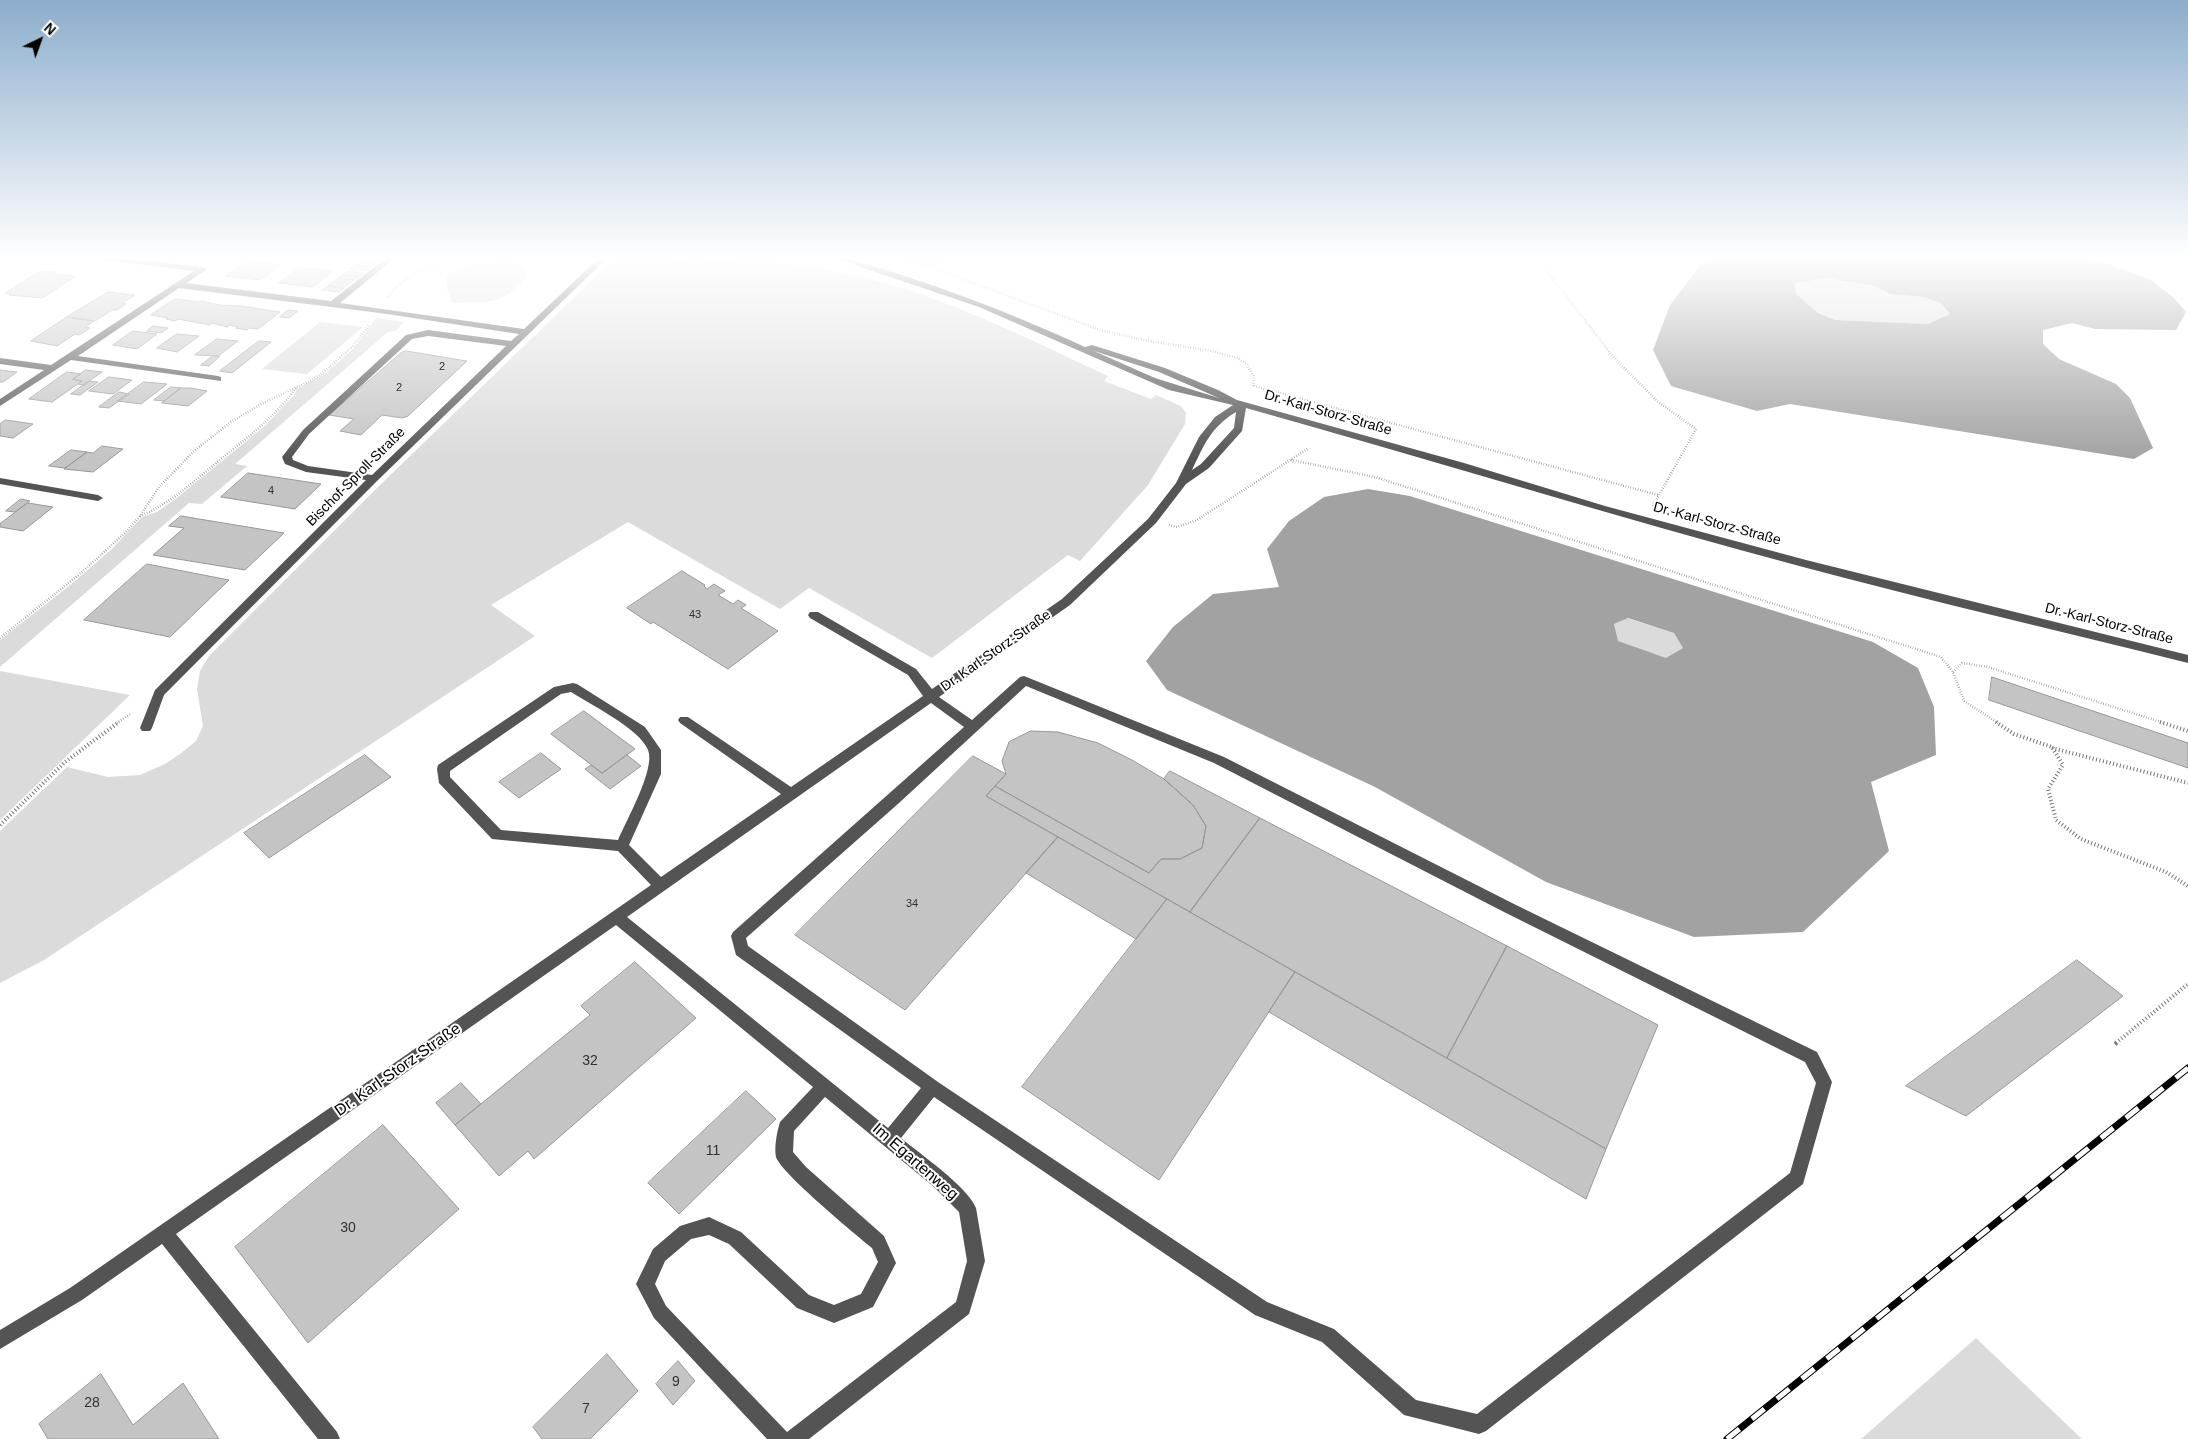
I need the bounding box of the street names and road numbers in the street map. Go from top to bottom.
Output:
street label: Dr.-Karl-Storz-Straße [1262,387,1394,439]
street label: Bischof-Sproll-Straße [303,424,409,530]
street label: Dr.-Karl-Storz-Straße [1651,499,1783,549]
street label: Dr.-Karl-Storz-Straße [2043,600,2175,648]
street label: Dr. Karl-Storz-Straße [938,607,1054,695]
street label: Dr. Karl-Storz-Straße [331,1019,465,1121]
street label: Im Egartenweg [868,1119,962,1205]

